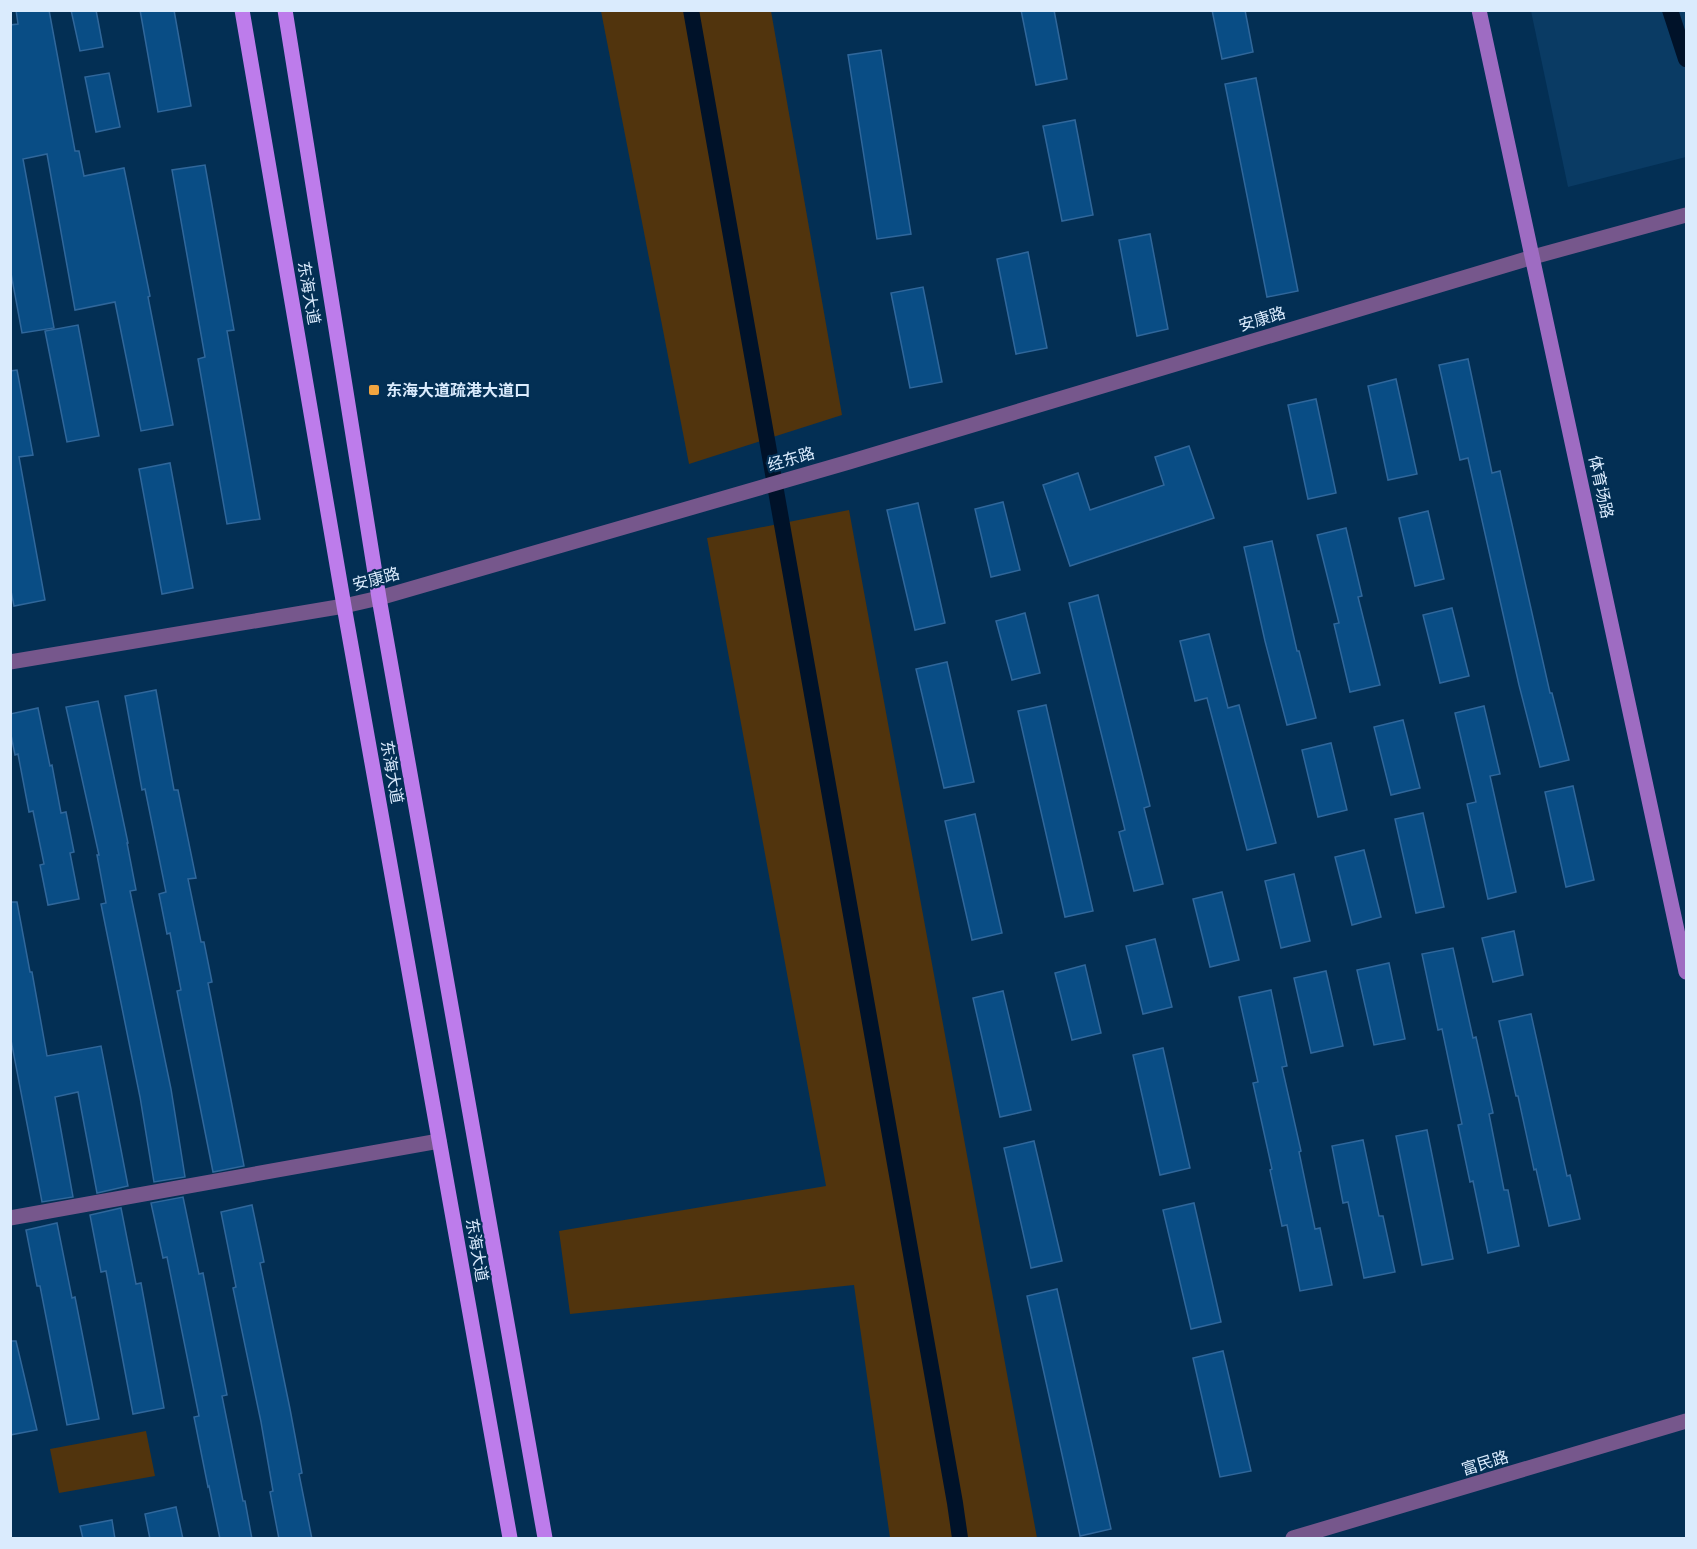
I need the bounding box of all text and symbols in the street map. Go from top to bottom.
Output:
street label: 东海大道 [294,260,324,326]
street label: 安康路 [1236,303,1288,335]
place label: 东海大道疏港大道口 [386,381,530,400]
marker: 东海大道疏港大道口 [367,383,381,397]
street label: 经东路 [765,443,817,475]
street label: 体育场路 [1585,454,1617,520]
street label: 安康路 [350,564,402,594]
street label: 东海大道 [377,739,407,805]
street label: 东海大道 [462,1217,492,1283]
street label: 富民路 [1459,1447,1511,1479]

